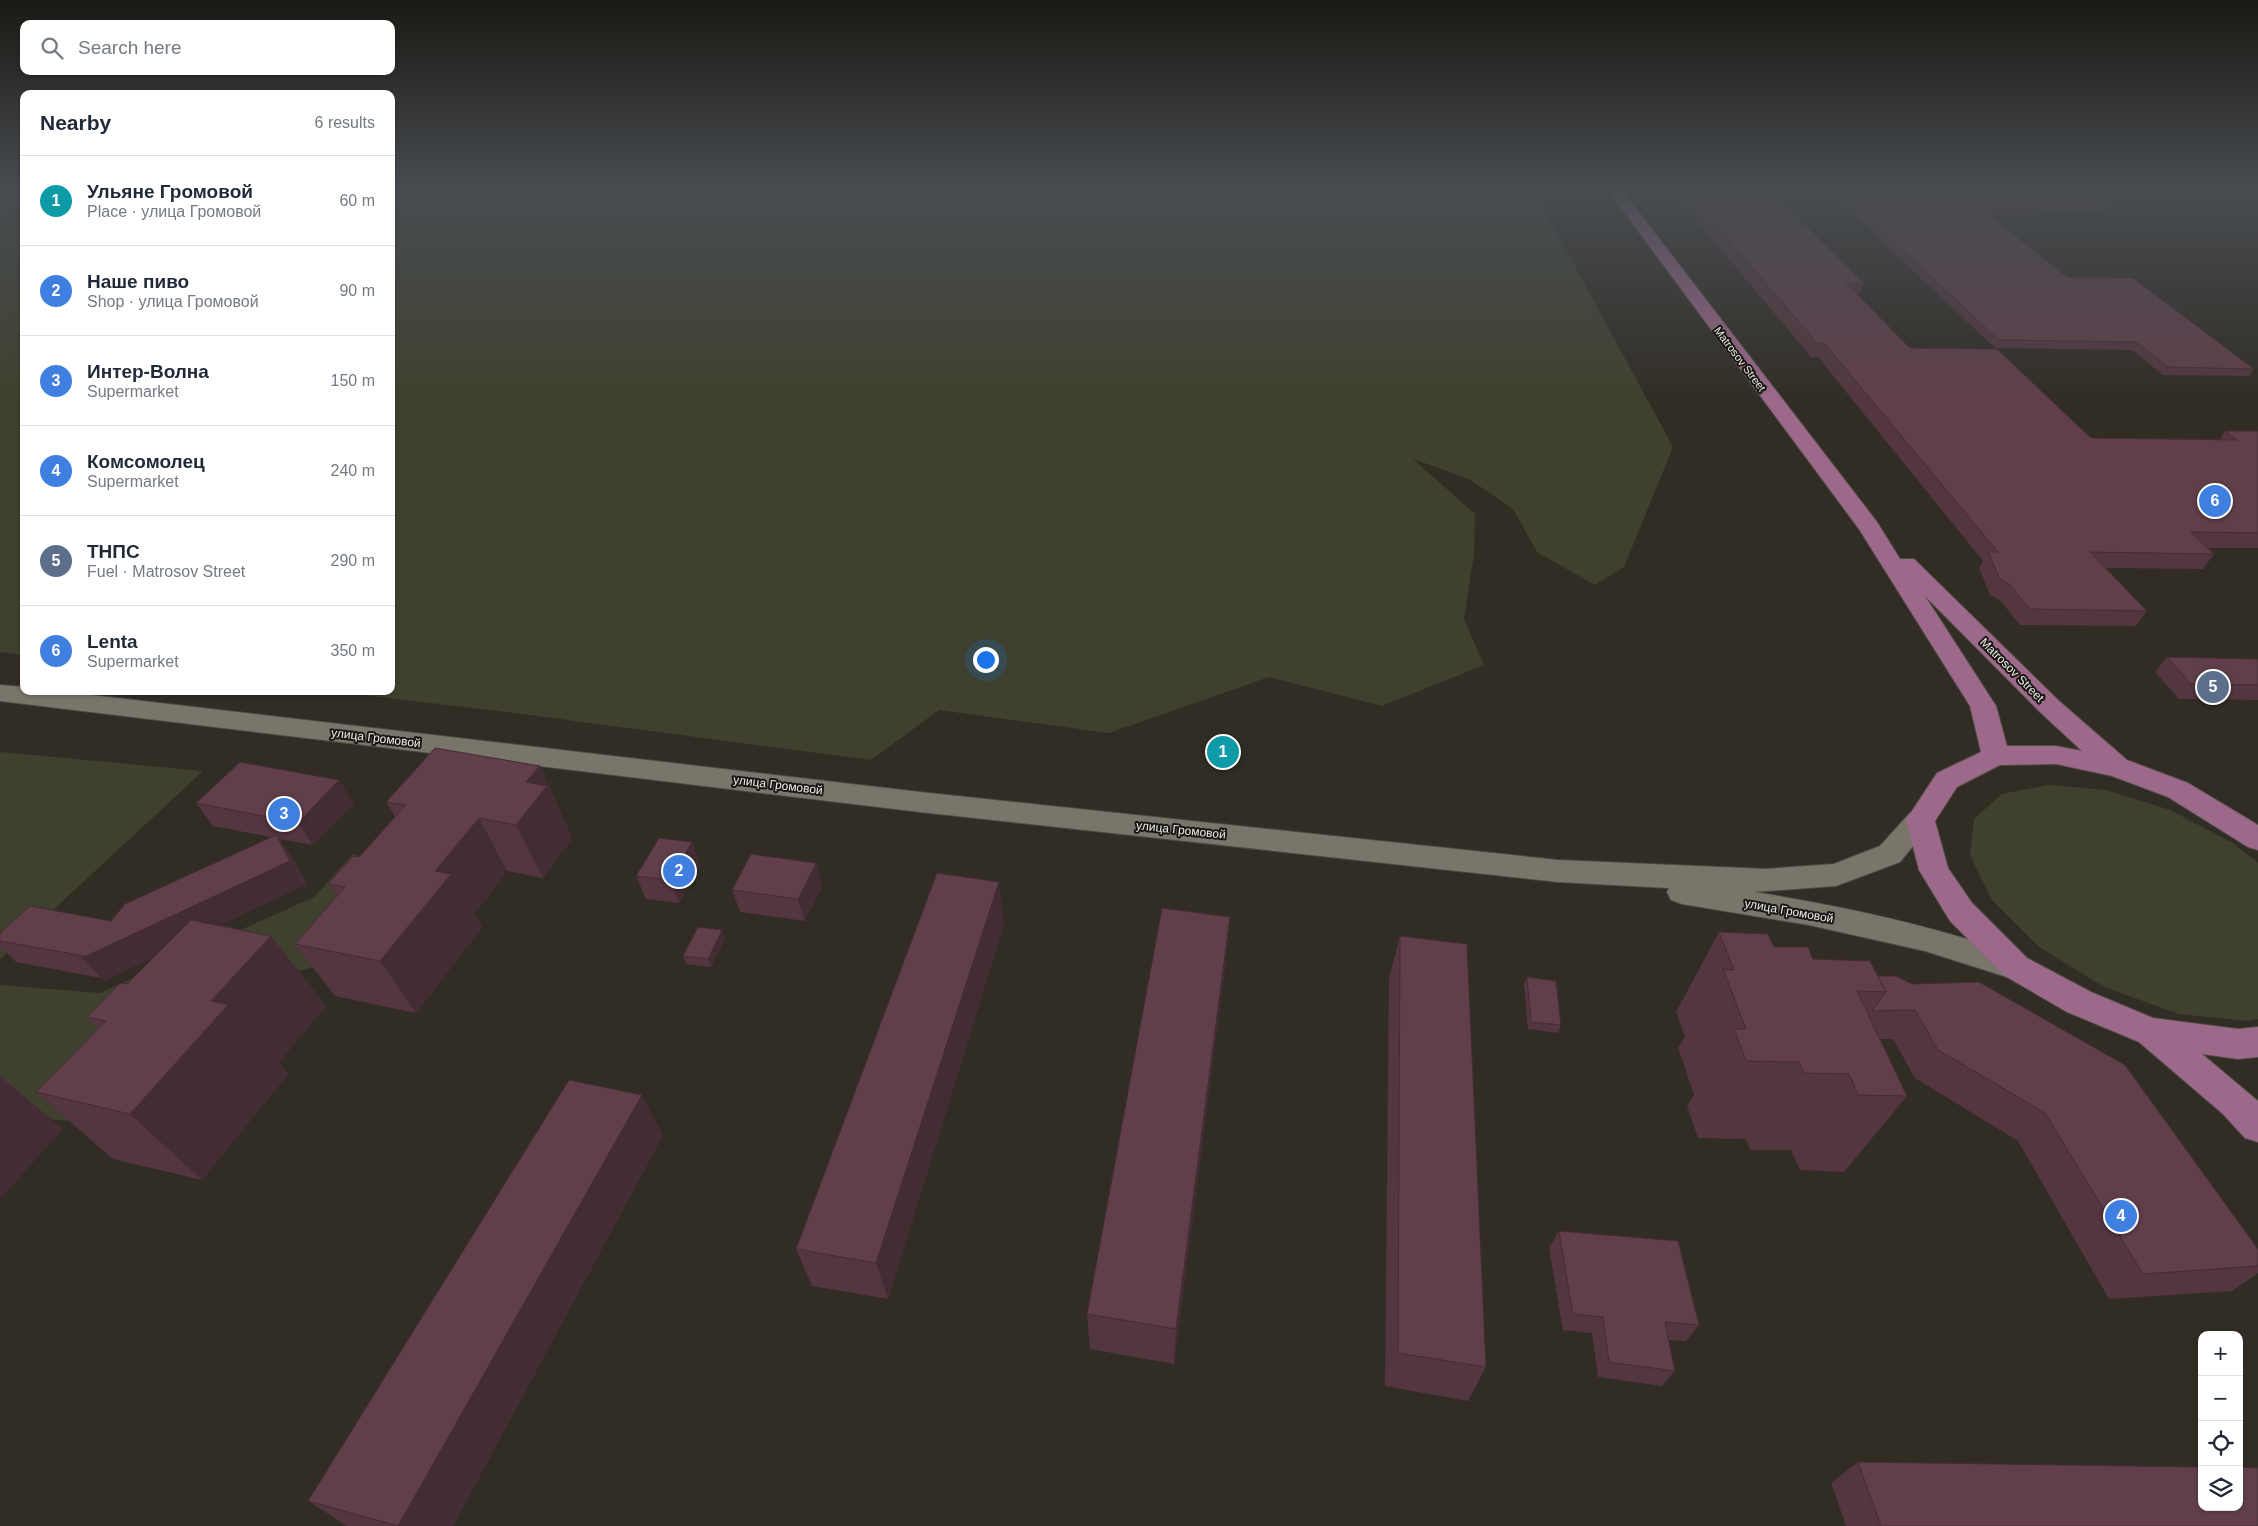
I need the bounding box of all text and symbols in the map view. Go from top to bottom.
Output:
search box [20,20,395,75]
icon: search [38,34,66,62]
text: Search here [78,37,182,58]
text: Nearby [40,111,111,134]
text: 6 results [315,114,375,131]
text: Ульяне Громовой [87,181,253,202]
text: 1 [52,192,60,209]
text: 60 m [339,192,375,209]
text: Place · улица Громовой [87,203,261,220]
text: Наше пиво [87,271,189,292]
text: 2 [52,282,60,299]
text: 90 m [339,282,375,299]
text: Shop · улица Громовой [87,293,259,310]
street label: Matrosov Street [1712,324,1768,394]
text: Интер-Волна [87,361,209,382]
text: 3 [52,372,60,389]
text: 150 m [331,372,375,389]
text: Supermarket [87,383,179,400]
text: Комсомолец [87,451,205,472]
text: 4 [52,462,60,479]
text: 240 m [331,462,375,479]
text: Supermarket [87,473,179,490]
pin: 6 [2199,482,2231,520]
text: ТНПС [87,541,140,562]
text: 5 [52,552,60,569]
text: 290 m [331,552,375,569]
text: Fuel · Matrosov Street [87,563,245,580]
text: Lenta [87,631,138,652]
street label: Matrosov Street [1977,635,2047,705]
text: 6 [52,642,60,659]
text: 350 m [331,642,375,659]
your location [973,647,999,673]
text: Supermarket [87,653,179,670]
pin: 5 [2197,668,2229,706]
street label: улица Громовой [330,726,422,750]
pin: 1 [1207,733,1239,771]
street label: улица Громовой [732,773,824,797]
pin: 3 [268,795,300,833]
street label: улица Громовой [1135,818,1227,842]
pin: 2 [663,852,695,890]
street label: улица Громовой [1743,896,1835,926]
pin: 4 [2105,1197,2137,1235]
map controls [2198,1331,2243,1511]
button: + [2198,1331,2243,1376]
button: − [2198,1376,2243,1421]
button: locate [2198,1421,2243,1466]
button: layers [2198,1466,2243,1511]

